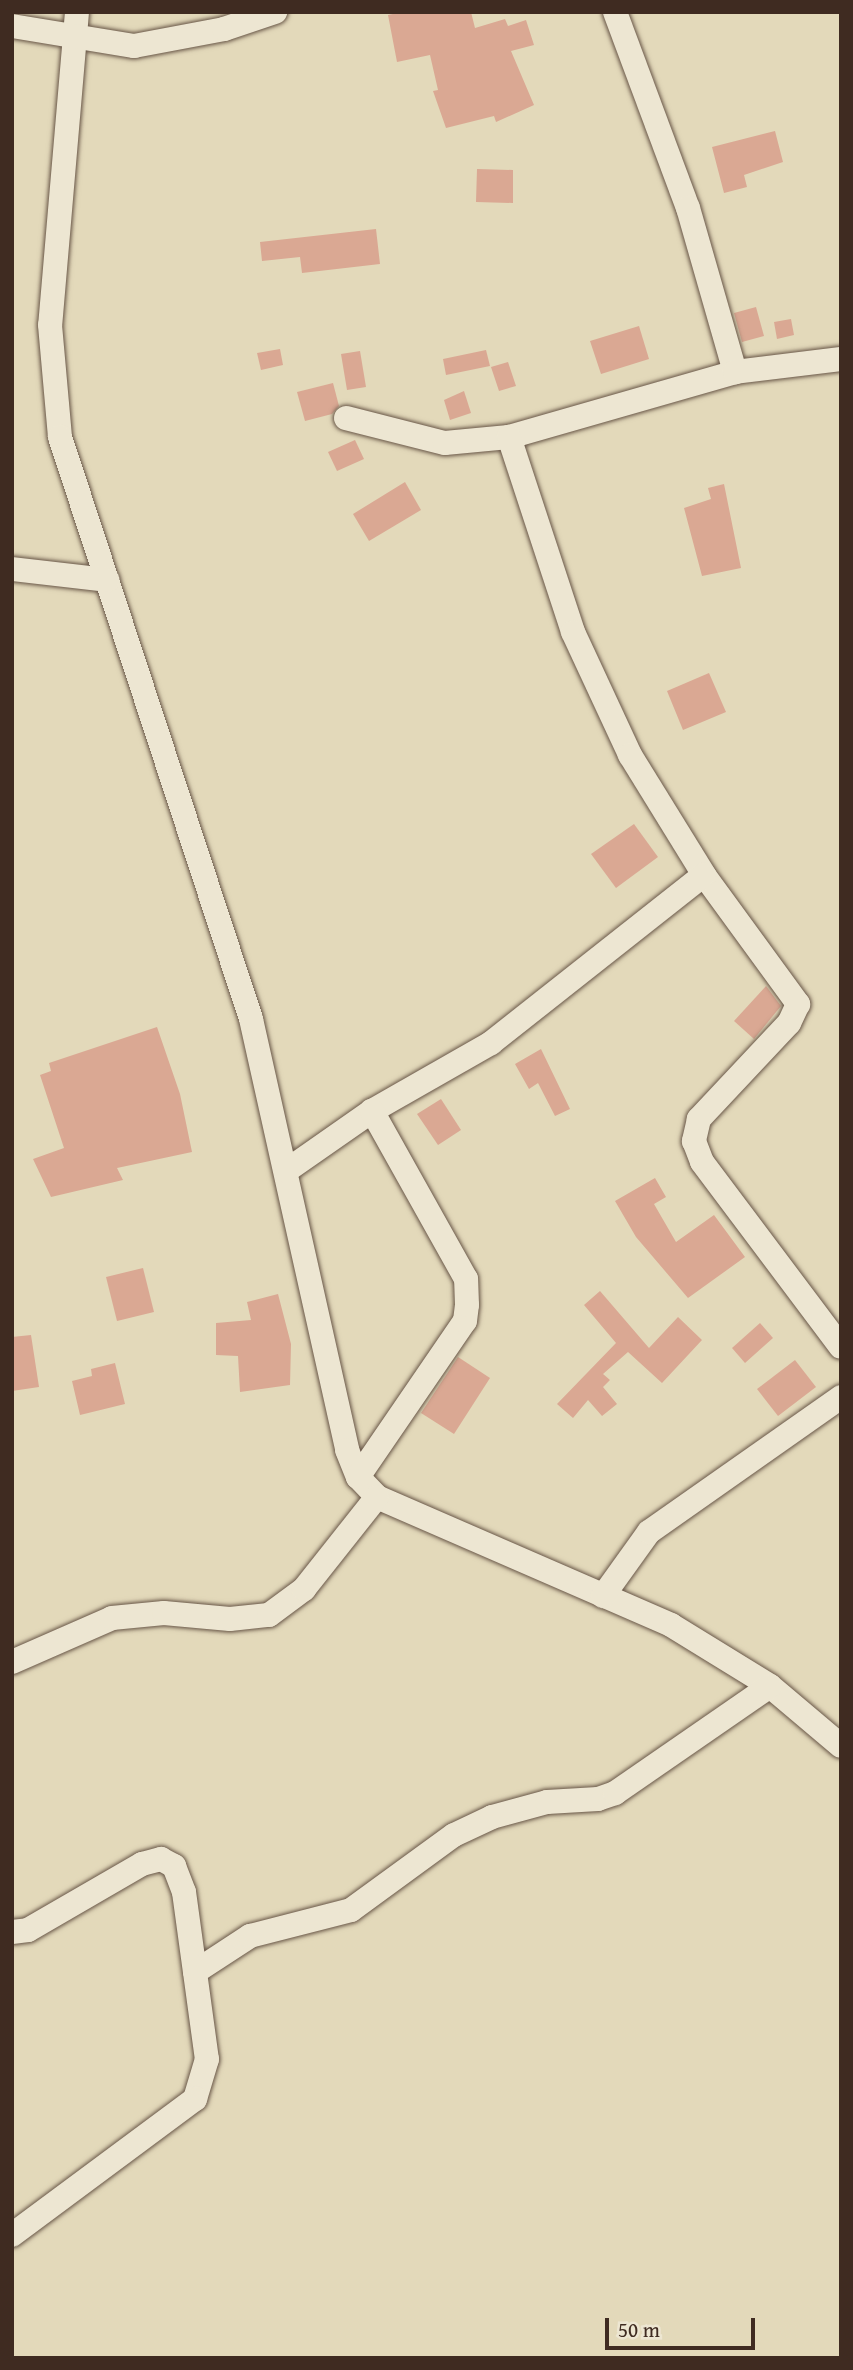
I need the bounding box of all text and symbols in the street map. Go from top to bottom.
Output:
scale bar [608,2304,758,2348]
text: 50 m [618,2314,660,2345]

